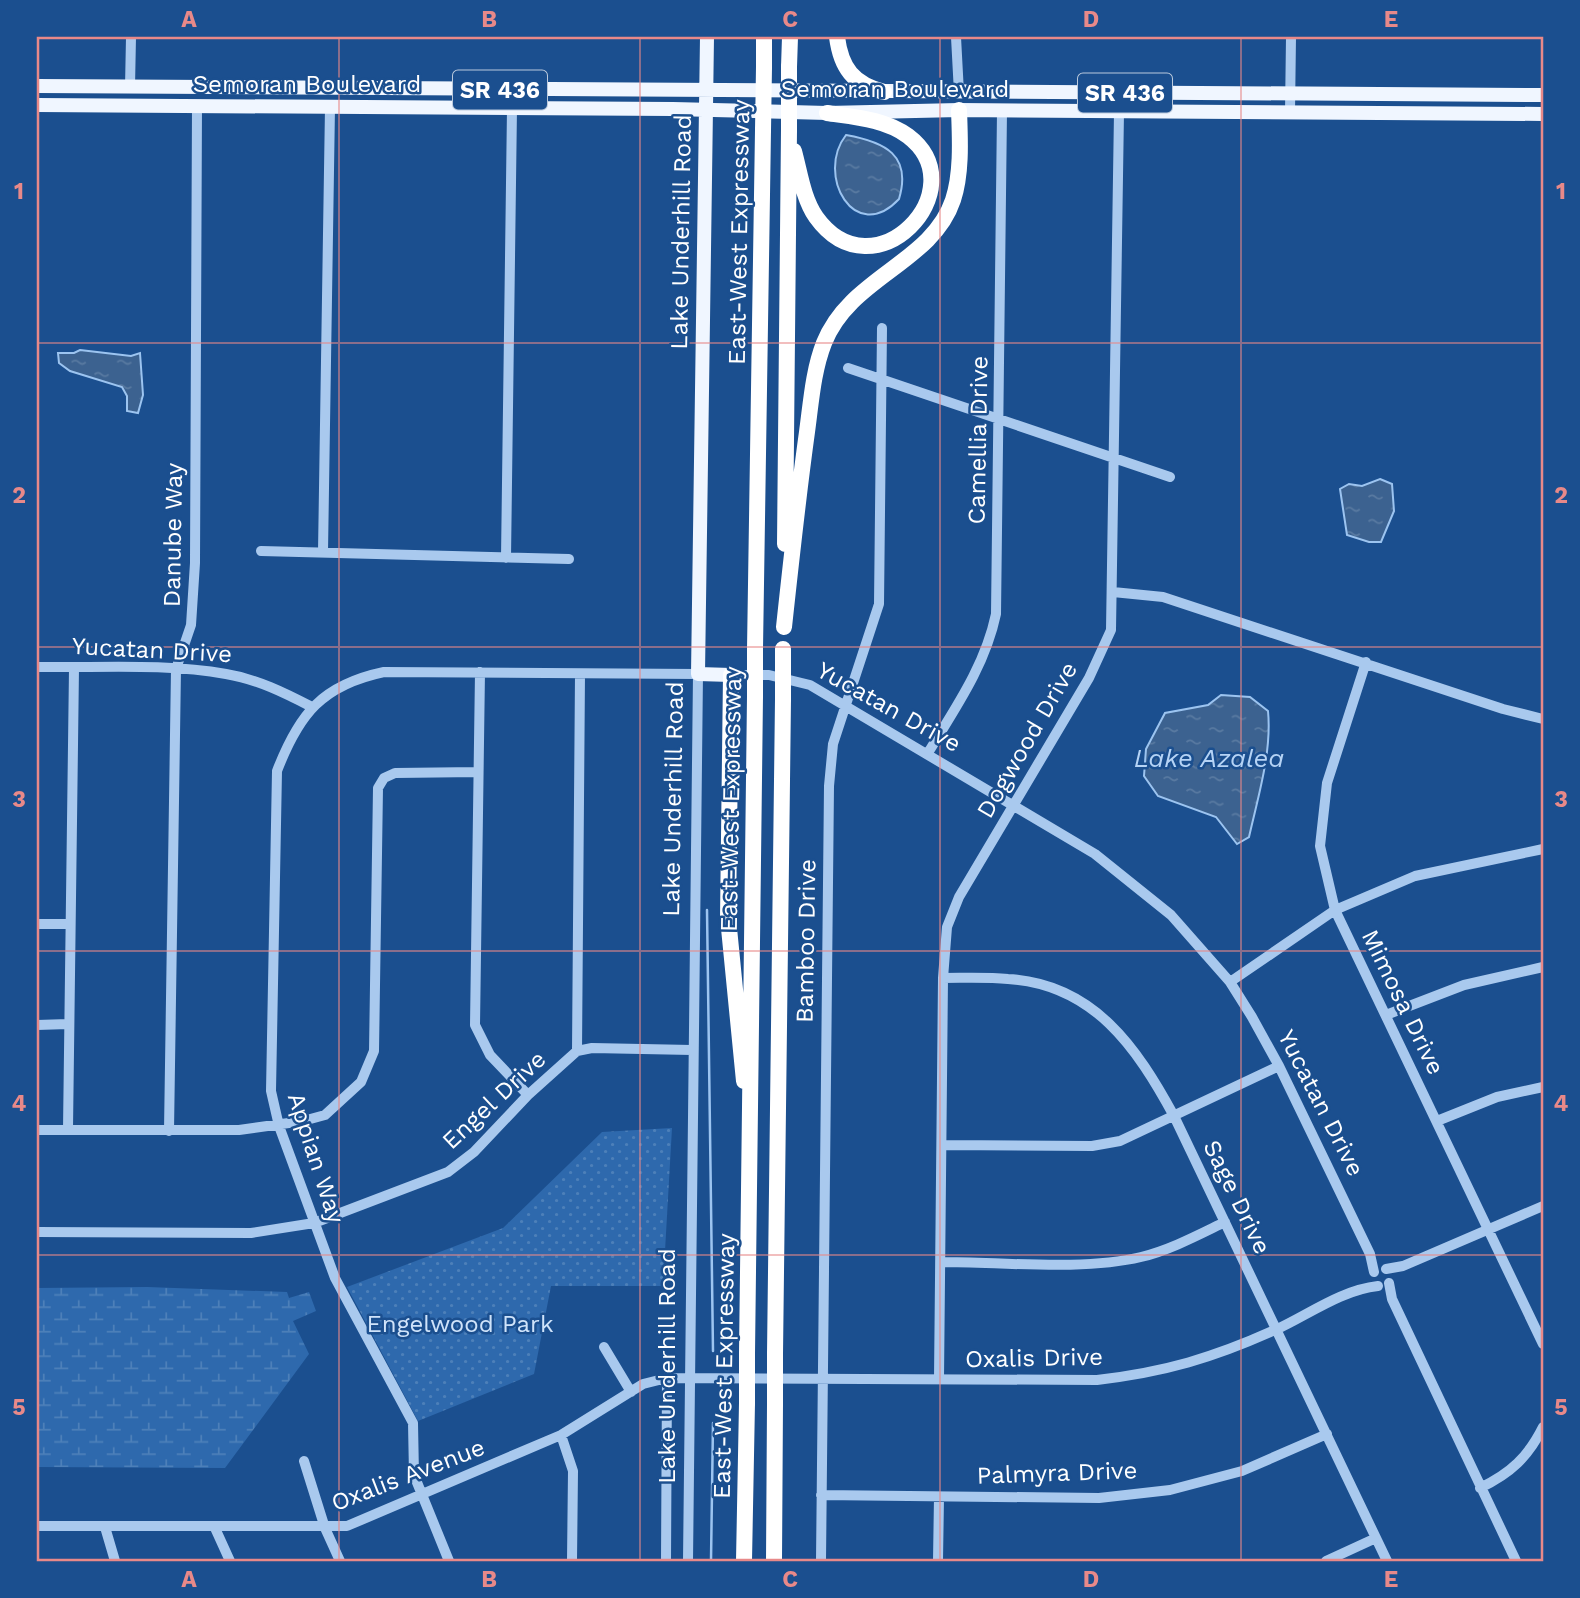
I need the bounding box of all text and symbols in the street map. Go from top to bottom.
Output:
text: A [181,6,197,33]
text: B [481,6,497,33]
text: C [782,6,798,33]
text: D [1083,6,1099,33]
text: E [1384,6,1398,33]
street label: Semoran Boulevard [193,70,421,98]
road number: SR 436 [453,71,547,110]
road number: SR 436 [1078,74,1172,113]
street label: Semoran Boulevard [781,75,1009,103]
street label: East-West Expressway [723,98,755,365]
street label: Lake Underhill Road [665,114,697,350]
text: 1 [14,178,24,205]
text: 1 [1556,178,1566,205]
street label: Camellia Drive [963,355,993,525]
street label: Danube Way [158,462,188,607]
text: 2 [12,482,26,509]
text: 2 [1554,482,1568,509]
street label: Yucatan Drive [71,632,233,668]
street label: Yucatan Drive [812,656,966,758]
street label: Dogwood Drive [971,657,1083,823]
street label: East-West Expressway [715,665,747,932]
street label: Lake Underhill Road [657,681,689,917]
water label: Lake Azalea [1134,743,1284,773]
text: 3 [12,786,26,813]
text: 3 [1554,786,1568,813]
street label: Bamboo Drive [791,859,821,1023]
street label: Mimosa Drive [1356,925,1450,1079]
street label: Yucatan Drive [1272,1025,1370,1181]
street label: Engel Drive [436,1045,552,1155]
street label: Appian Way [282,1089,350,1227]
text: 4 [12,1090,27,1117]
text: 4 [1554,1090,1569,1117]
street label: Sage Drive [1197,1135,1277,1259]
street label: East-West Expressway [708,1232,740,1499]
street label: Lake Underhill Road [653,1248,681,1484]
park label: Engelwood Park [366,1310,554,1338]
street label: Oxalis Drive [965,1343,1103,1373]
text: 5 [12,1394,26,1421]
text: 5 [1554,1394,1568,1421]
street label: Oxalis Avenue [327,1433,489,1517]
street label: Palmyra Drive [976,1456,1138,1490]
text: A [181,1566,197,1593]
text: B [481,1566,497,1593]
text: C [782,1566,798,1593]
text: D [1083,1566,1099,1593]
text: E [1384,1566,1398,1593]

